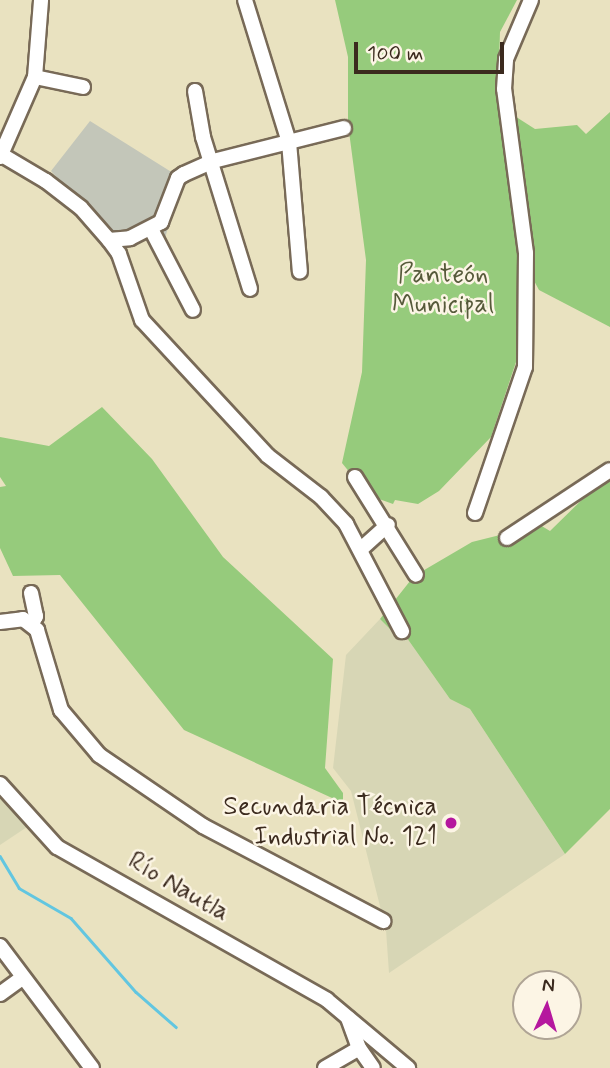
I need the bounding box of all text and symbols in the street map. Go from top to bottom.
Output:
scale bar [358,28,508,72]
text: 100 m [367,40,423,68]
park label: Panteón Municipal [392,260,494,322]
place label: Secundaria Técnica Industrial No. 121 [223,792,437,854]
marker: Secundaria Técnica Industrial No. 121 [443,815,459,831]
street label: Río Nautla [122,847,234,929]
north arrow [512,970,582,1040]
text: N [541,973,556,998]

